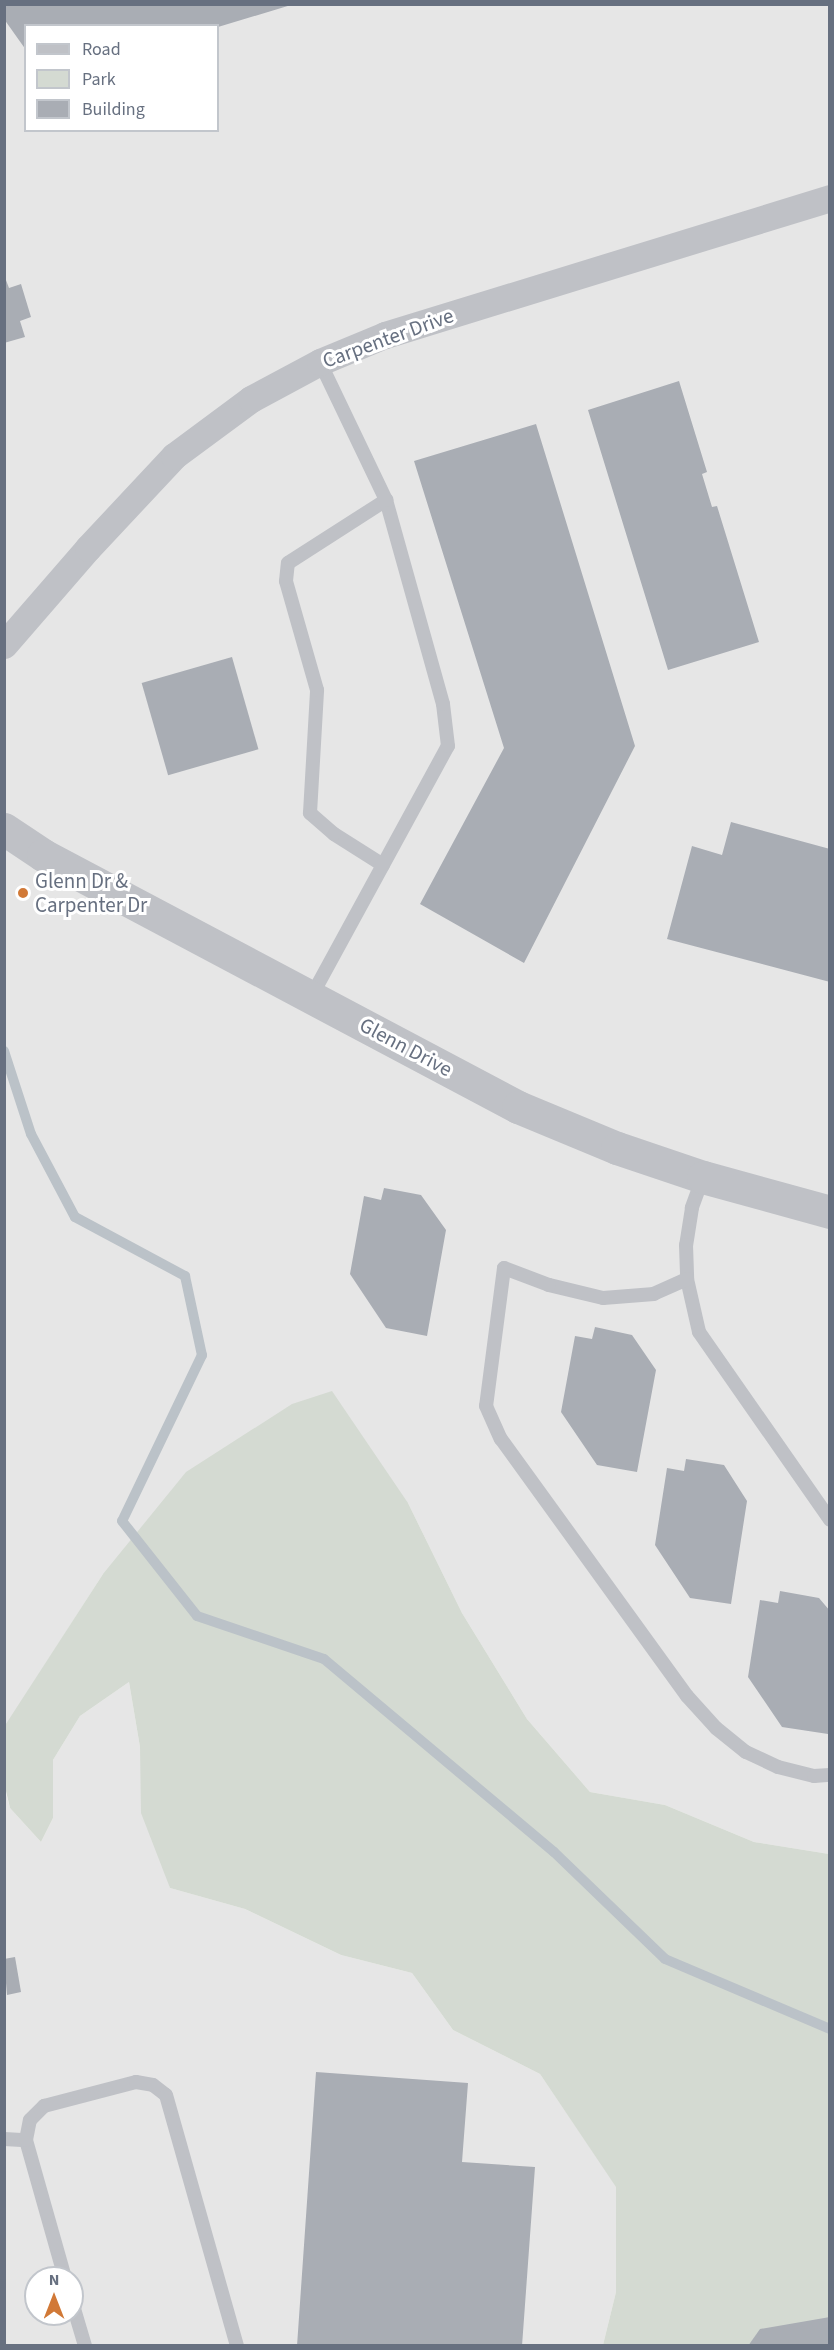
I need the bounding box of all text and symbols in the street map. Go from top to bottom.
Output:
legend [24,24,219,132]
text: Road [82,37,121,62]
text: Park [82,67,116,92]
text: Building [82,97,145,122]
street label: Carpenter Drive [319,303,457,373]
place label: Glenn Dr & Carpenter Dr [35,868,147,918]
marker: Glenn Dr & Carpenter Dr [16,886,30,900]
street label: Glenn Drive [355,1012,457,1082]
north arrow [24,2266,84,2326]
text: N [49,2269,59,2291]

